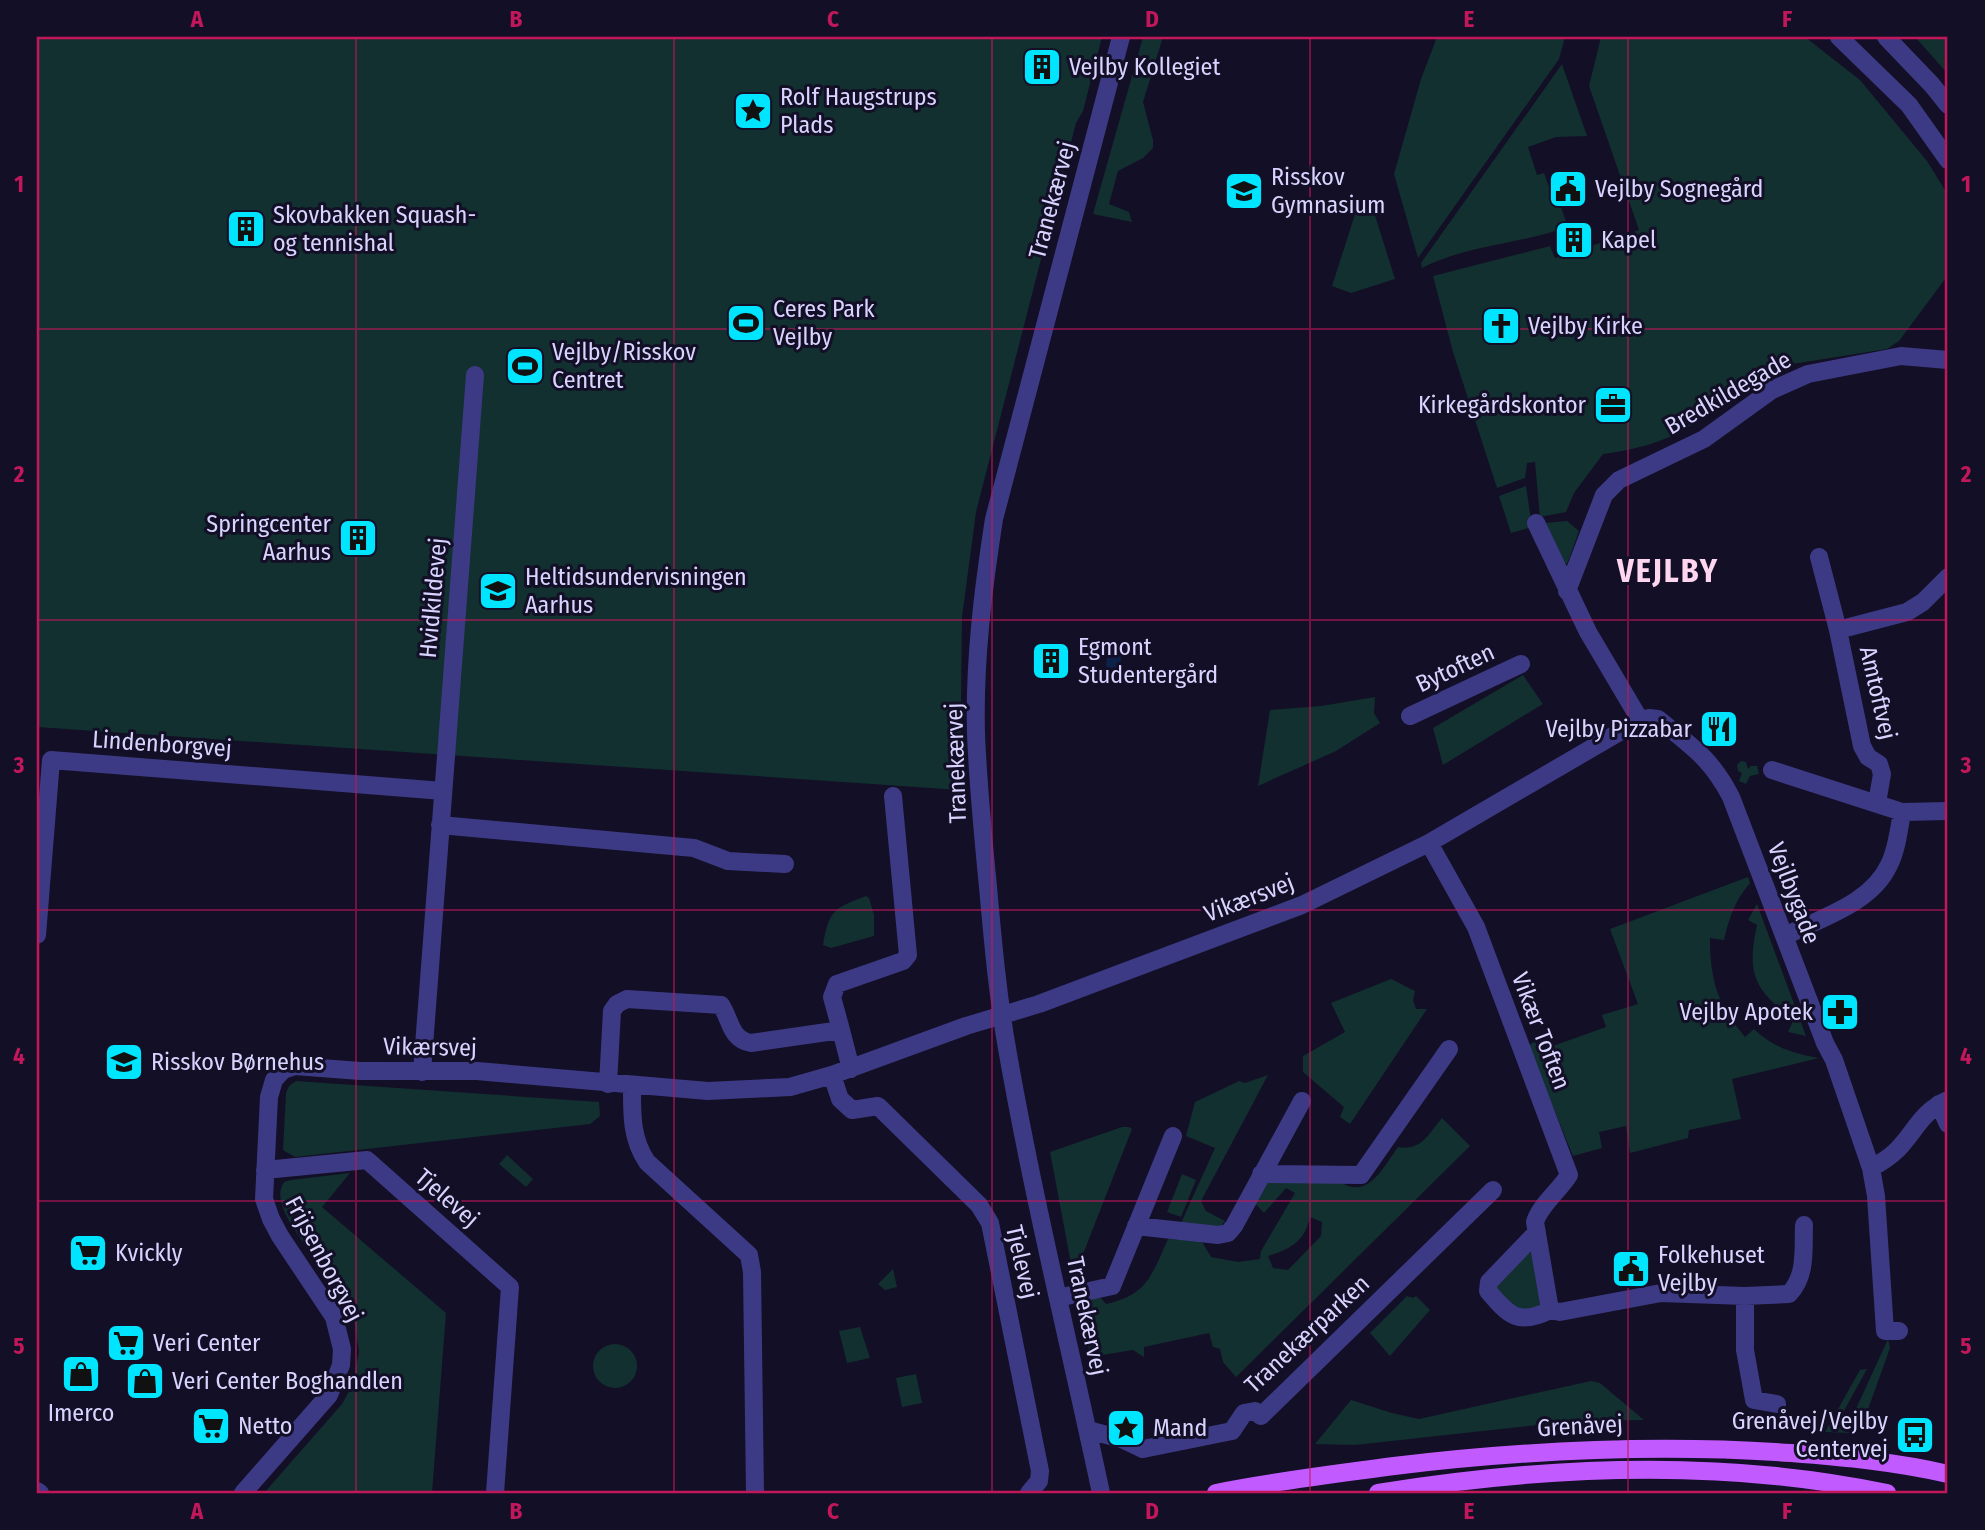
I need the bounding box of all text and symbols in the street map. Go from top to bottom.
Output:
text: A [190,5,204,33]
text: B [510,5,523,33]
text: C [827,5,839,33]
text: D [1145,5,1159,33]
text: E [1464,5,1475,33]
text: F [1782,5,1792,33]
building icon: Vejlby Kollegiet [1021,46,1063,88]
place label: Vejlby Kollegiet [1069,53,1220,81]
place label: Rolf Haugstrups Plads [780,83,937,139]
place icon: Rolf Haugstrups Plads [732,90,774,132]
street label: Tranekærvej [1023,138,1081,262]
place label: Risskov Gymnasium [1271,163,1385,219]
public building icon: Vejlby Sognegård [1547,168,1589,210]
text: 1 [14,170,24,198]
school or university icon: Risskov Gymnasium [1223,170,1265,212]
text: 1 [1961,170,1971,198]
place label: Vejlby Sognegård [1595,175,1763,203]
place label: Skovbakken Squash- og tennishal [273,201,476,257]
building icon: Skovbakken Squash- og tennishal [225,208,267,250]
building icon: Kapel [1553,219,1595,261]
place label: Kapel [1601,226,1656,254]
place label: Ceres Park Vejlby [773,295,875,351]
sports icon: Ceres Park Vejlby [725,302,767,344]
church icon: Vejlby Kirke [1480,305,1522,347]
place label: Vejlby Kirke [1528,312,1643,340]
place label: Vejlby/Risskov Centret [552,338,696,394]
sports icon: Vejlby/Risskov Centret [504,345,546,387]
street label: Bredkildegade [1660,346,1796,440]
office icon: Kirkegårdskontor [1592,384,1634,426]
place label: Kirkegårdskontor [1418,391,1587,419]
text: 2 [13,460,25,488]
text: 2 [1960,460,1972,488]
place label: Springcenter Aarhus [206,510,332,566]
building icon: Springcenter Aarhus [337,517,379,559]
street label: Hvidkildevej [414,537,452,659]
district label: VEJLBY [1616,552,1719,590]
place label: Heltidsundervisningen Aarhus [525,563,747,619]
school or university icon: Heltidsundervisningen Aarhus [477,570,519,612]
place label: Egmont Studentergård [1078,633,1218,689]
street label: Bytoften [1411,638,1499,698]
building icon: Egmont Studentergård [1030,640,1072,682]
street label: Amtoftvej [1854,644,1902,742]
street label: Tranekærvej [940,702,972,824]
restaurant icon: Vejlby Pizzabar [1698,708,1740,750]
place label: Vejlby Pizzabar [1545,715,1693,743]
street label: Lindenborgvej [91,725,233,763]
text: 3 [13,751,25,779]
text: 3 [1960,751,1972,779]
street label: Vejlbygade [1762,838,1826,948]
street label: Vikærsvej [1200,868,1298,928]
street label: Vikær Toften [1506,968,1576,1094]
pharmacy icon: Vejlby Apotek [1819,991,1861,1033]
place label: Vejlby Apotek [1680,998,1814,1026]
street label: Vikærsvej [383,1032,477,1062]
school or university icon: Risskov Børnehus [103,1041,145,1083]
text: 4 [13,1042,25,1070]
text: 4 [1960,1042,1972,1070]
place label: Risskov Børnehus [151,1048,324,1076]
street label: Tjelevej [410,1163,484,1233]
street label: Frijsenborgvej [279,1191,369,1327]
street label: Tjelevej [1000,1222,1044,1302]
supermarket icon: Kvickly [67,1232,109,1274]
place label: Kvickly [115,1239,183,1267]
place label: Folkehuset Vejlby [1658,1241,1765,1297]
public building icon: Folkehuset Vejlby [1610,1248,1652,1290]
street label: Tranekærvej [1061,1254,1113,1378]
street label: Tranekærparken [1239,1269,1375,1399]
supermarket icon: Veri Center [105,1322,147,1364]
place label: Veri Center [153,1329,261,1357]
text: 5 [13,1332,25,1360]
text: 5 [1960,1332,1972,1360]
shop icon: Imerco [60,1353,102,1395]
shop icon: Veri Center Boghandlen [124,1360,166,1402]
place label: Veri Center Boghandlen [172,1367,403,1395]
place label: Imerco [48,1399,114,1427]
supermarket icon: Netto [190,1405,232,1447]
place icon: Mand [1105,1407,1147,1449]
place label: Grenåvej/Vejlby Centervej [1732,1407,1888,1463]
street label: Grenåvej [1536,1410,1624,1442]
place label: Netto [238,1412,292,1440]
place label: Mand [1153,1414,1207,1442]
bus stop icon: Grenåvej/Vejlby Centervej [1894,1414,1936,1456]
text: A [190,1497,204,1525]
text: B [510,1497,523,1525]
text: C [827,1497,839,1525]
text: D [1145,1497,1159,1525]
text: E [1464,1497,1475,1525]
text: F [1782,1497,1792,1525]

